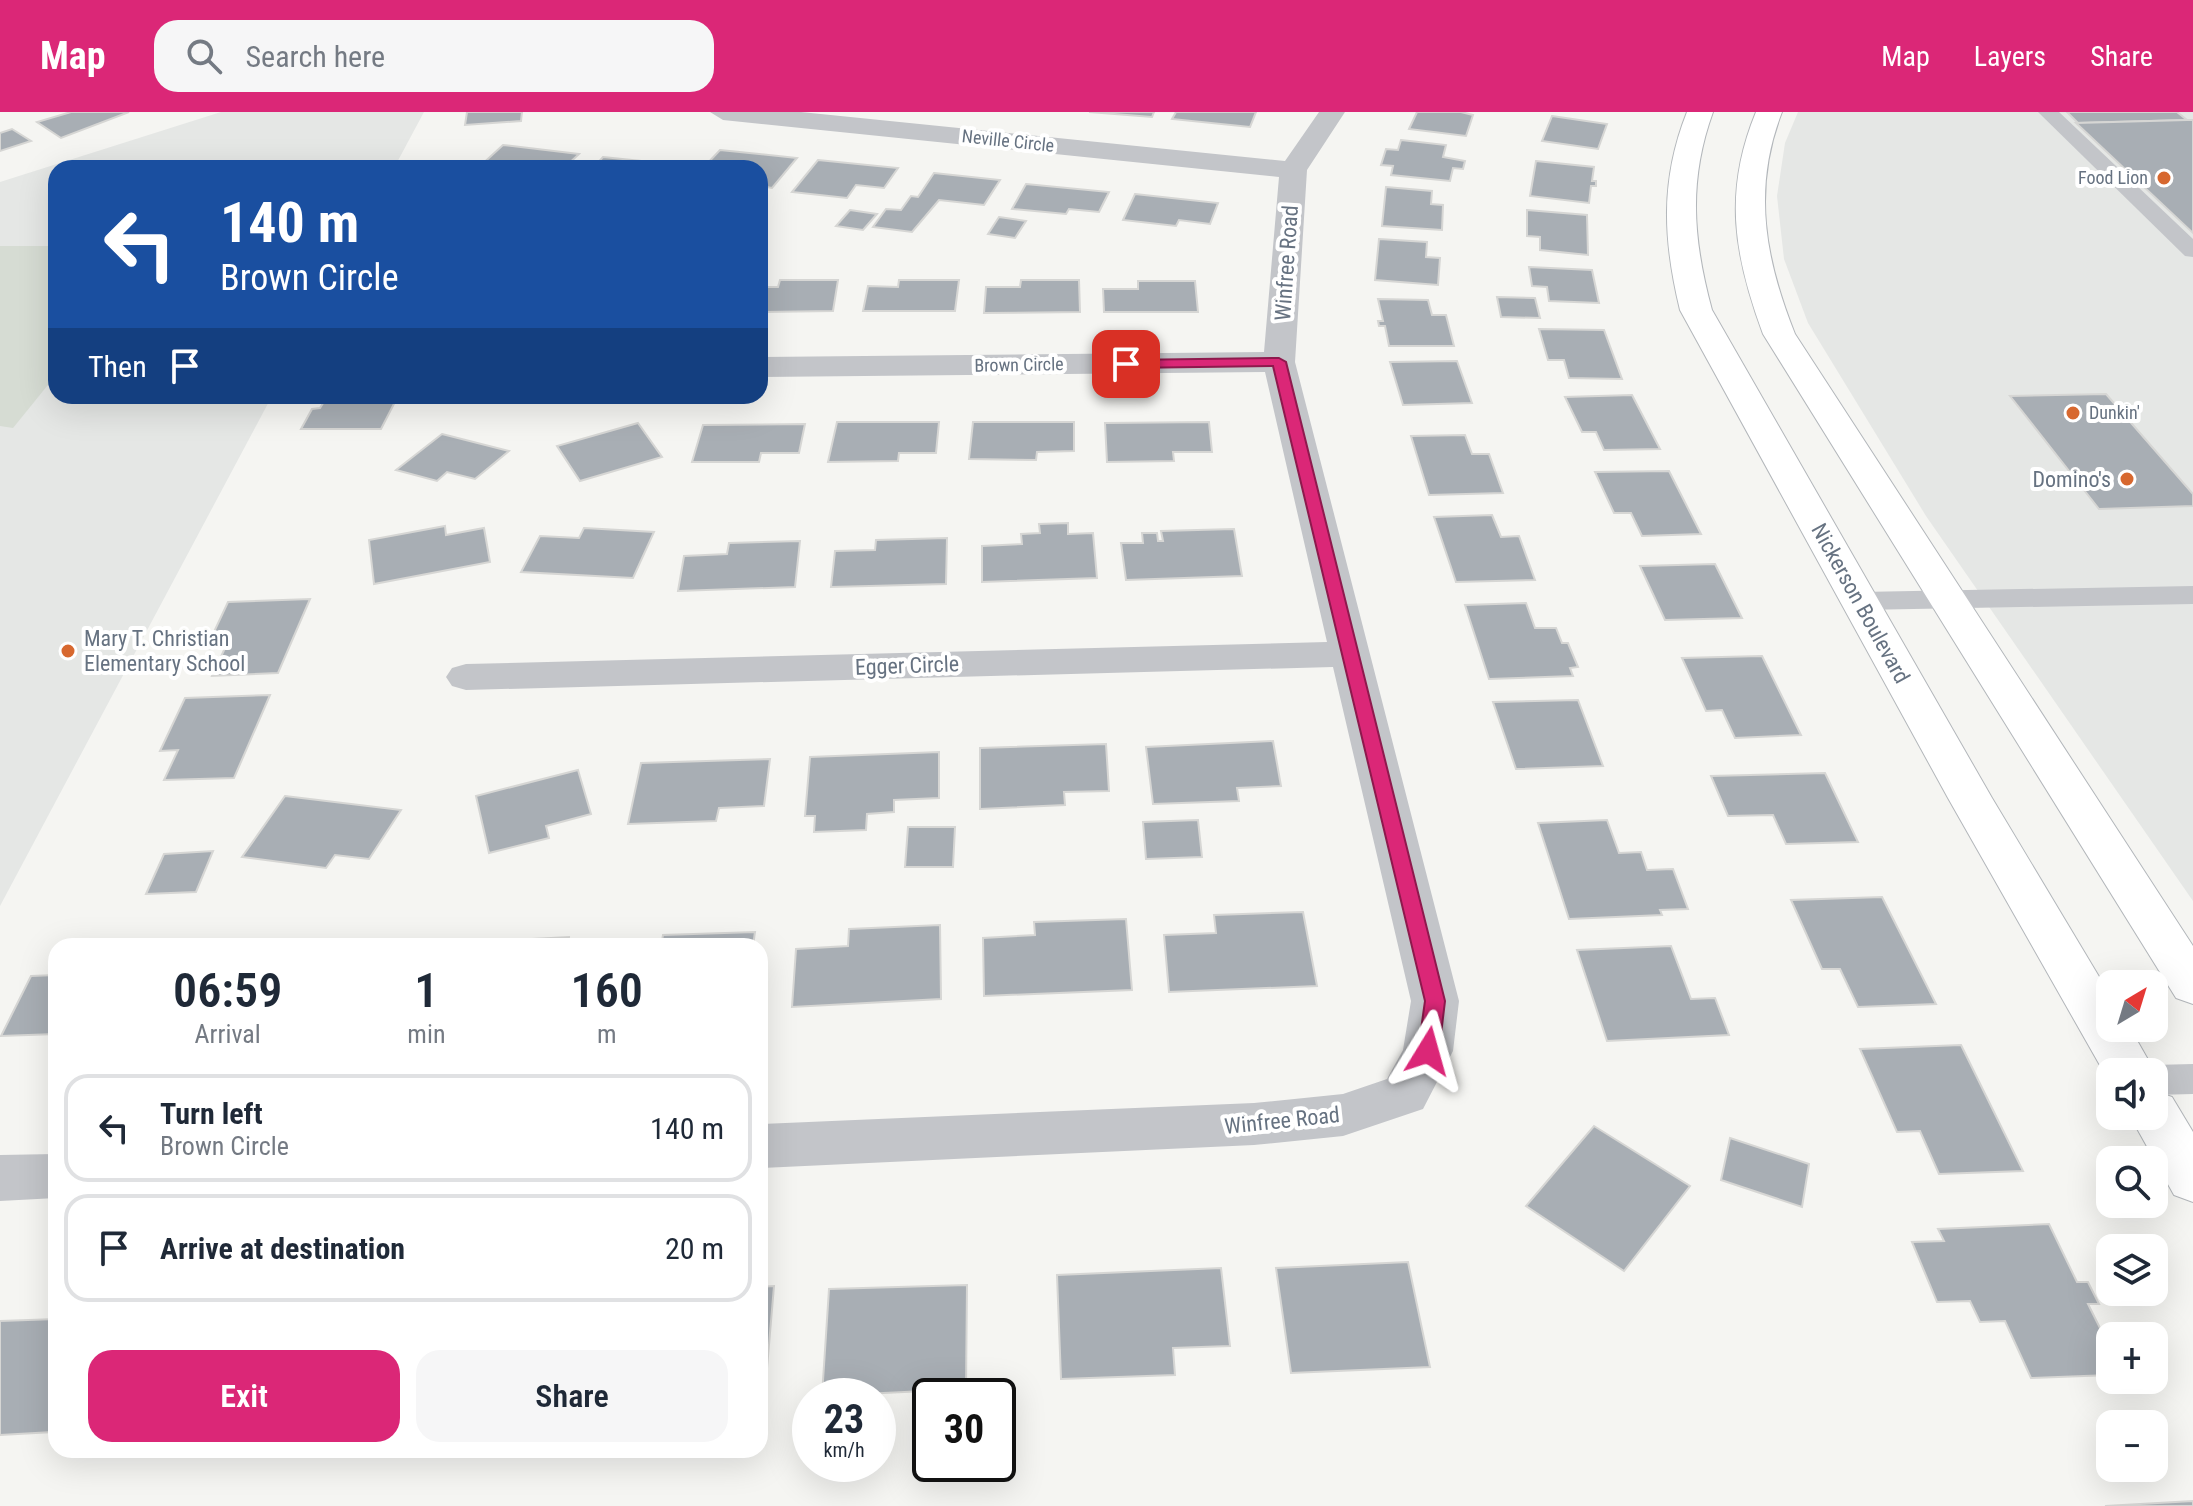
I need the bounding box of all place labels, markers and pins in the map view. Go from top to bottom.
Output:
place label: Food Lion [2078,167,2148,188]
marker: Food Lion [2155,169,2173,187]
pin [1092,330,1160,398]
place label: Dunkin' [2089,402,2140,423]
marker: Dunkin' [2064,404,2082,422]
place label: Domino's [2033,467,2111,492]
marker: Domino's [2118,470,2136,488]
place label: Mary T. Christian Elementary School [84,626,245,676]
marker: Mary T. Christian Elementary School [59,642,77,660]

